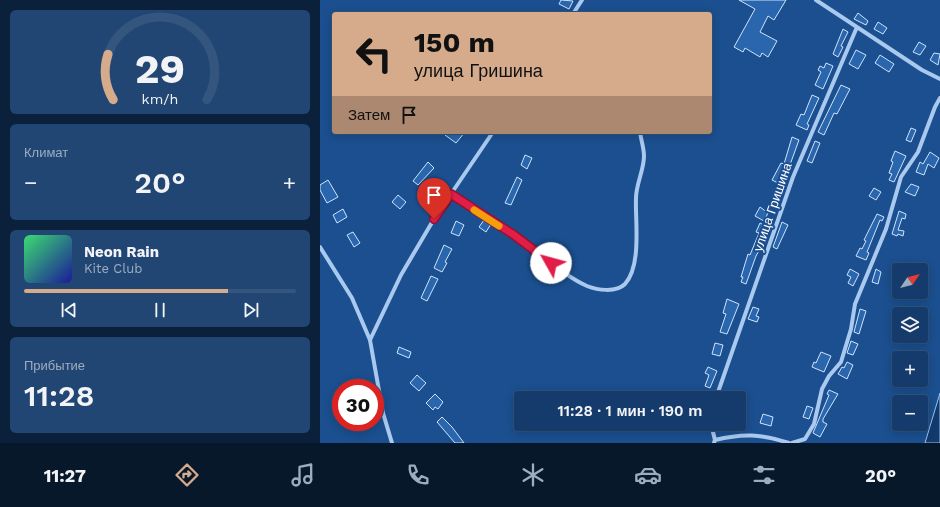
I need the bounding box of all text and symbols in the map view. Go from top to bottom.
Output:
text: 150 m [414,26,495,59]
icon: left [348,28,400,80]
text: 29 [135,44,185,93]
text: улица Гришина [414,60,543,81]
text: km/h [142,91,178,107]
icon: arrive [398,104,420,126]
text: Затем [348,106,390,124]
text: Климат [24,145,68,160]
street label: улица Гришина [750,160,795,254]
text: 20° [134,165,186,200]
text: − [24,170,37,195]
text: + [283,170,296,195]
pin [417,178,451,219]
icon: arrive [423,184,445,206]
position arrow [530,242,572,284]
text: Neon Rain [84,243,159,261]
text: Kite Club [84,261,142,276]
north arrow [892,263,928,299]
map controls [892,263,928,431]
icon: previous [58,299,80,321]
icon: pause [149,299,171,321]
icon: next [240,299,262,321]
button: layers [892,307,928,343]
button: + [892,351,928,387]
text: Прибытие [24,358,85,373]
text: 11:28 [24,378,94,413]
speed limit sign: 30 [332,379,384,431]
button: − [892,395,928,431]
text: 11:28 · 1 мин · 190 m [558,402,702,420]
icon: directions [173,461,201,489]
icon: music [289,461,317,489]
icon: phone [404,461,432,489]
icon: climate [519,461,547,489]
icon: car [634,461,662,489]
icon: filters [750,461,778,489]
text: 11:27 [44,465,86,486]
text: 20° [865,465,896,486]

